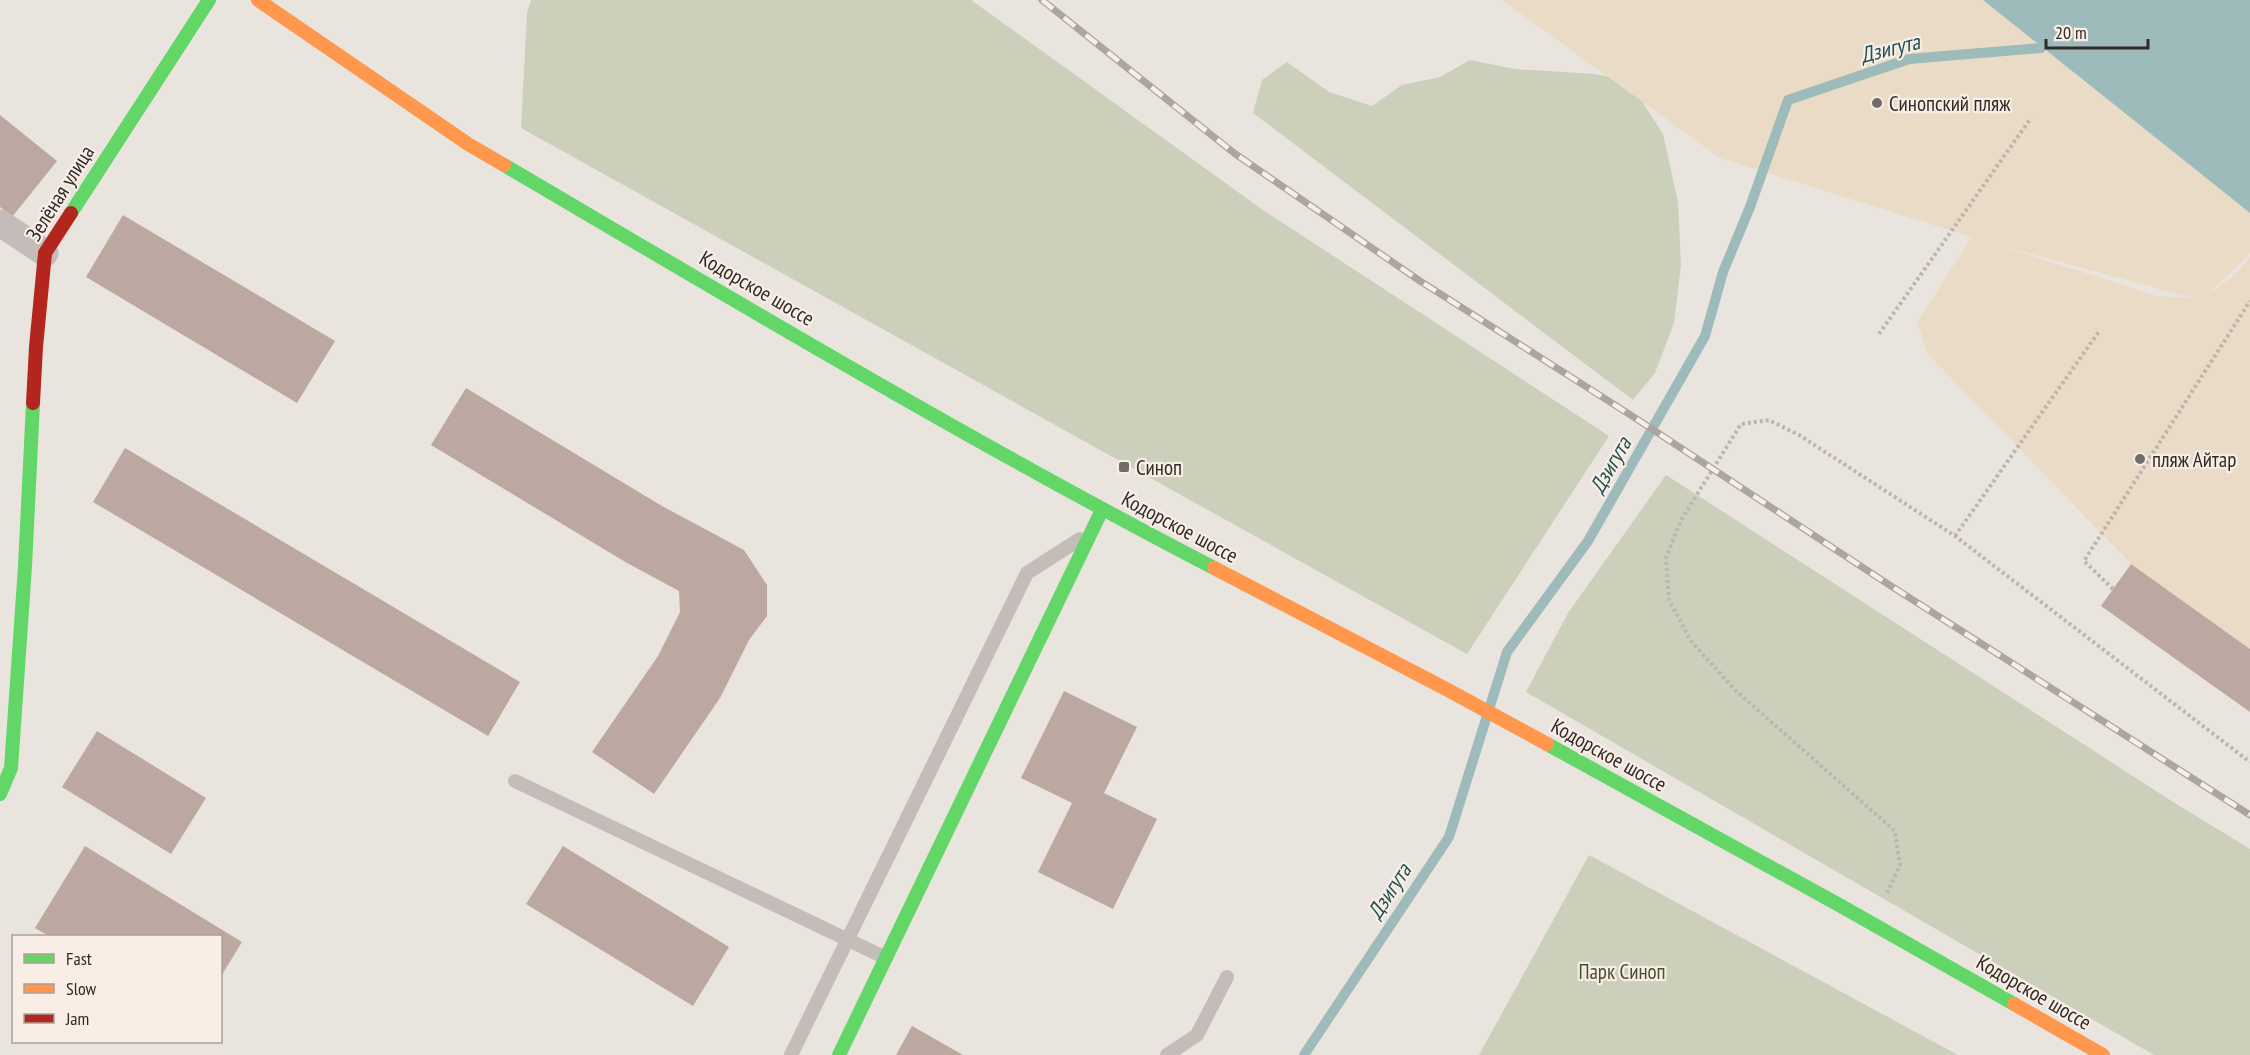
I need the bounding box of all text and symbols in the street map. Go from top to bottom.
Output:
scale bar [2046,12,2148,50]
text: 20 m [2055,21,2087,44]
water label: Дзигута [1857,27,1924,69]
place label: Синопский пляж [1889,90,2011,117]
marker: Синопский пляж [1870,96,1884,110]
street label: Зелёная улица [20,140,100,246]
street label: Кодорское шоссе [695,244,819,332]
water label: Дзигута [1582,431,1638,499]
place label: пляж Айтар [2152,446,2236,473]
marker: пляж Айтар [2133,452,2147,466]
place label: Синоп [1136,454,1182,481]
marker: Синоп [1117,460,1131,474]
street label: Кодорское шоссе [1117,485,1243,569]
street label: Кодорское шоссе [1547,712,1671,798]
water label: Дзигута [1360,857,1418,925]
legend [12,935,222,1043]
text: Fast [66,947,92,970]
street label: Кодорское шоссе [1972,948,2096,1036]
park label: Парк Синоп [1578,958,1666,985]
text: Slow [66,977,97,1000]
text: Jam [65,1007,89,1030]

